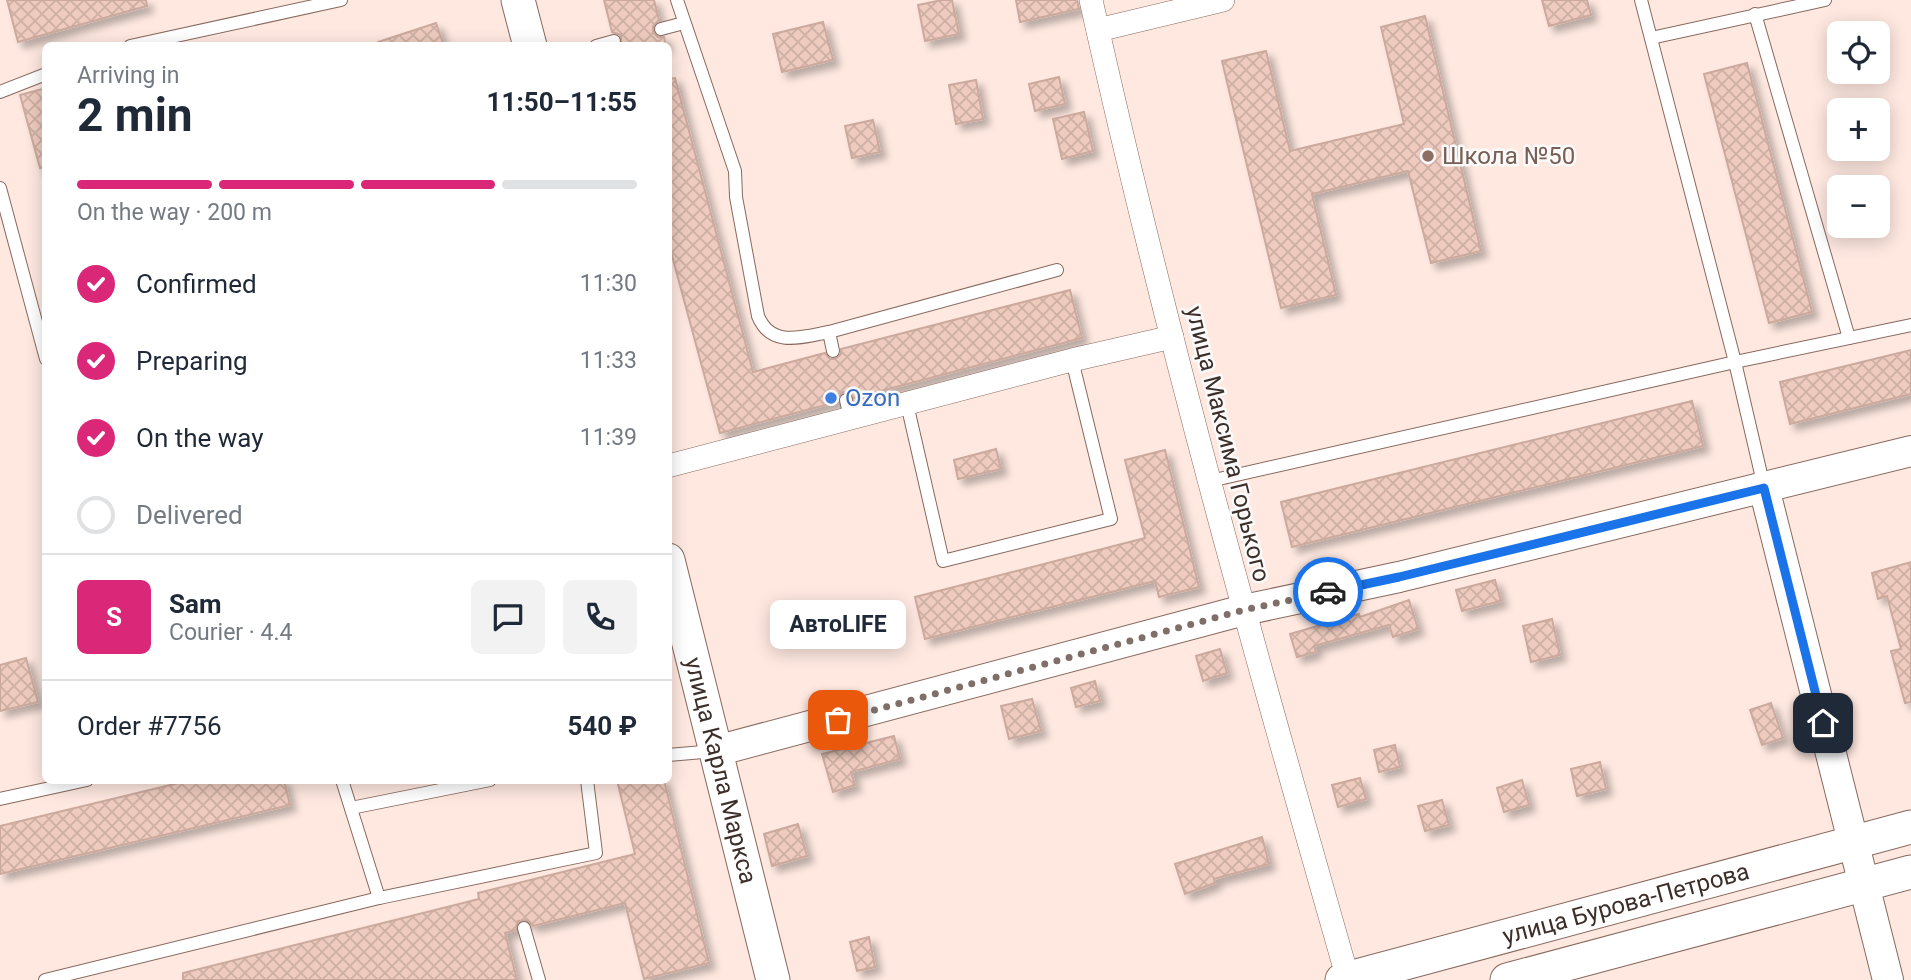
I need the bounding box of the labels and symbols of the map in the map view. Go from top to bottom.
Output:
place label: Школа №50 [1442,142,1575,170]
marker: Школа №50 [1420,148,1436,164]
street label: улица Максима Горького [1180,303,1276,585]
place label: Ozon [845,384,900,412]
marker: Ozon [823,390,839,406]
courier [1293,557,1363,627]
callout: АвтоLIFE [770,601,906,650]
street label: улица Карла Маркса [679,654,762,887]
pin [808,690,868,750]
pin [1793,693,1853,753]
street label: улица Бурова-Петрова [1500,857,1752,950]

